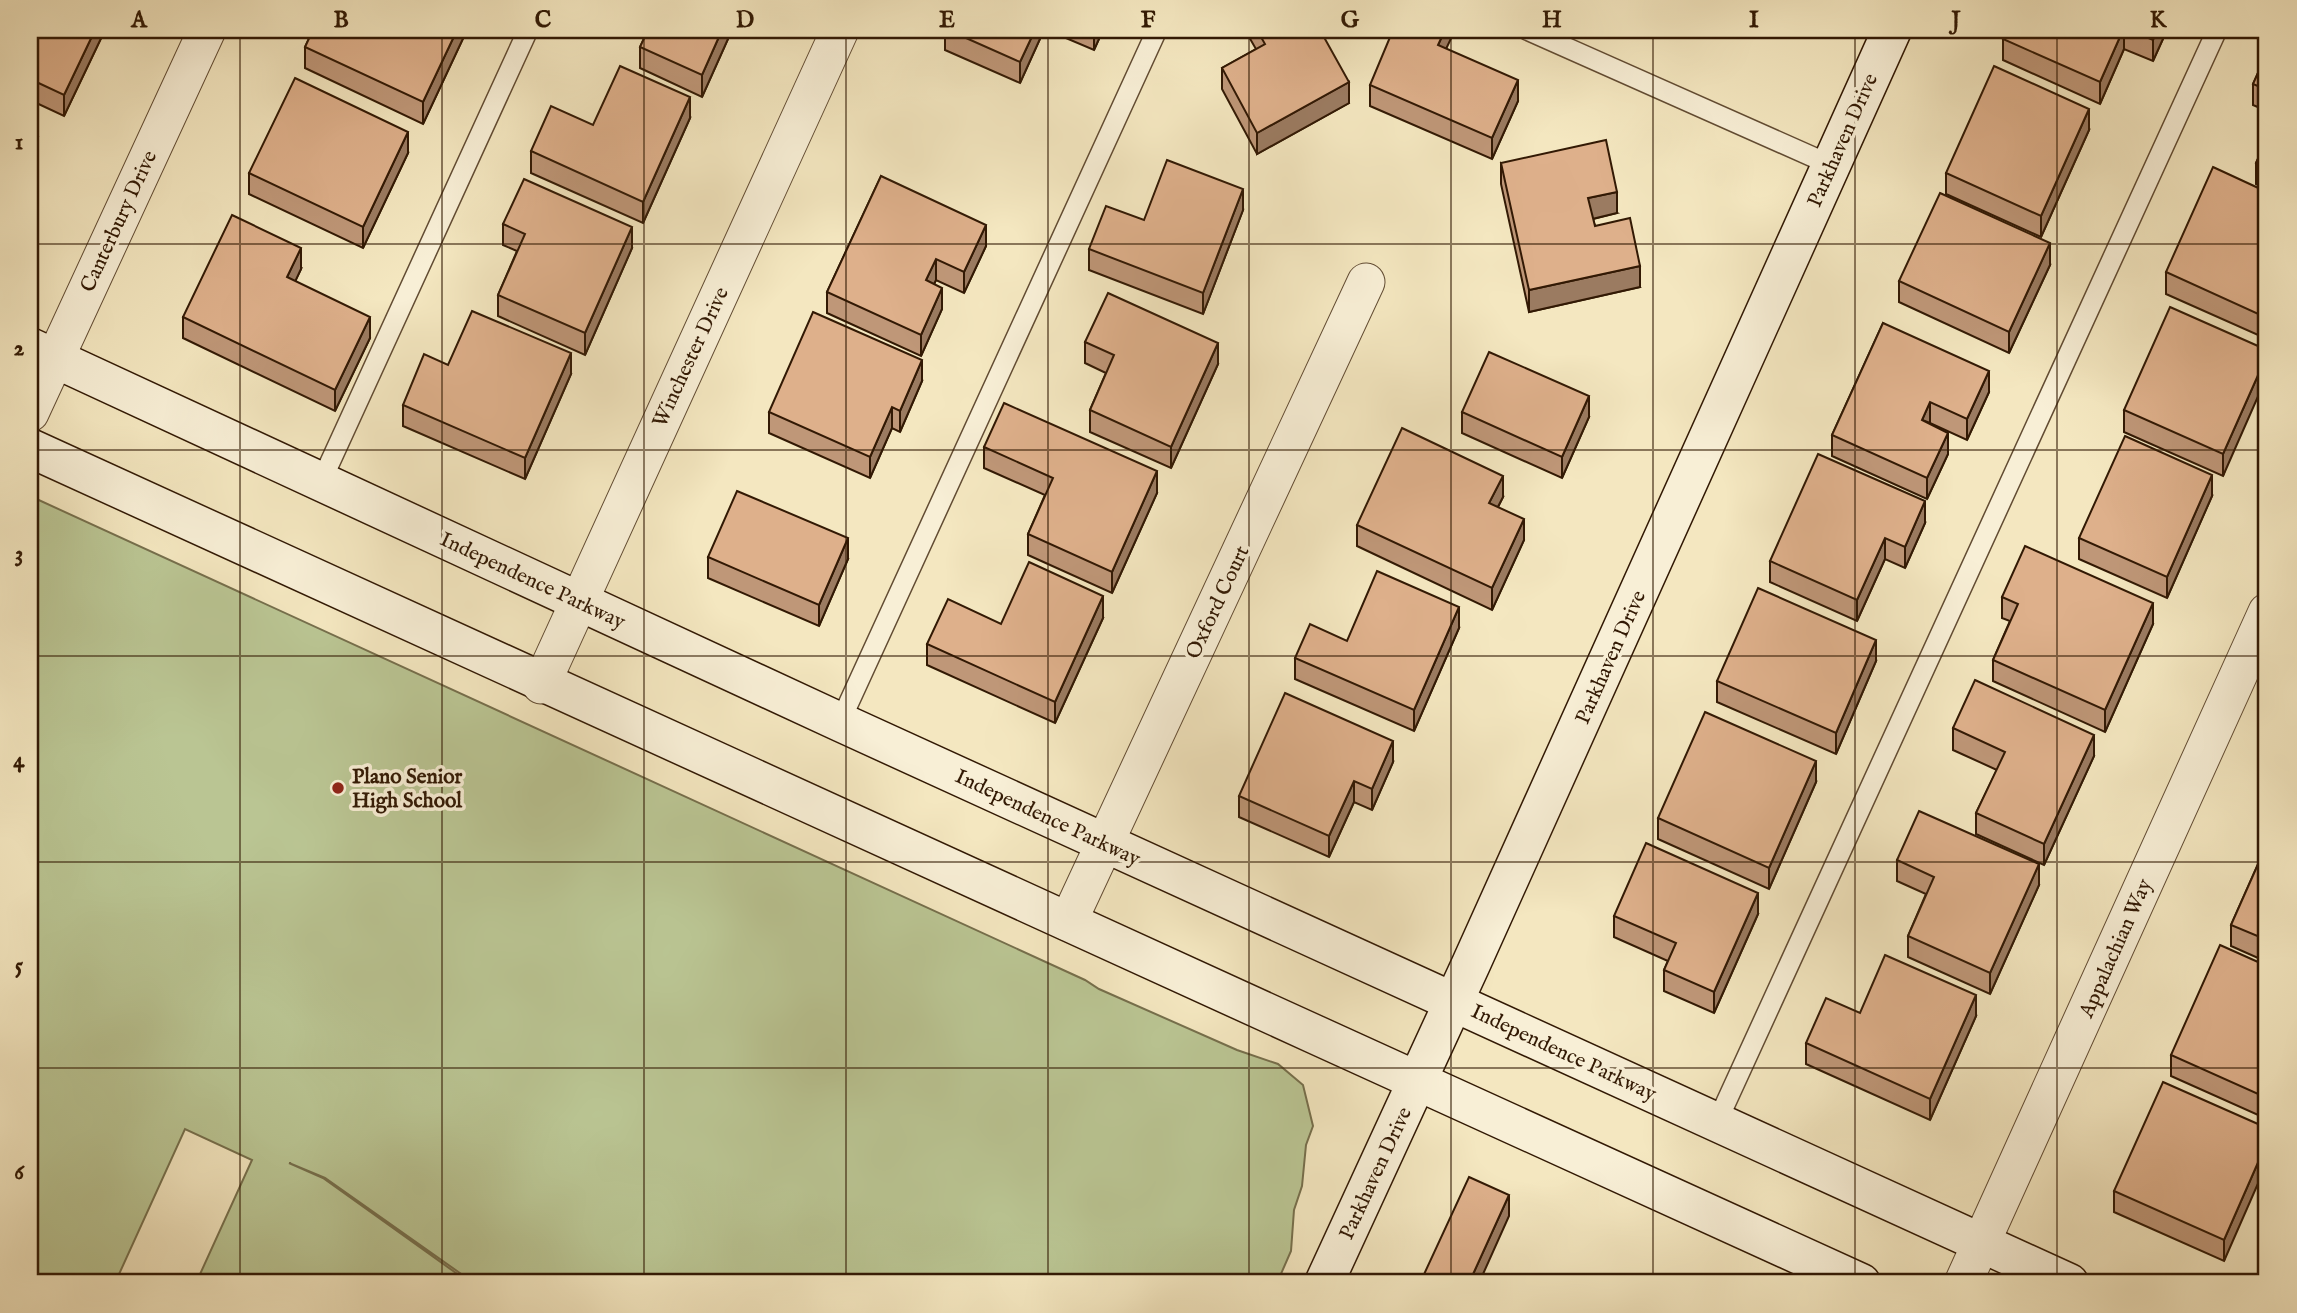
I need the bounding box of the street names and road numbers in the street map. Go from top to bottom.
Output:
street label: Parkhaven Drive [1802,69,1885,212]
street label: Canterbury Drive [75,146,164,297]
street label: Winchester Drive [647,283,736,432]
street label: Independence Parkway [435,527,630,636]
street label: Oxford Court [1180,542,1256,664]
street label: Parkhaven Drive [1570,586,1653,729]
street label: Independence Parkway [950,764,1145,873]
street label: Appalachian Way [2073,874,2159,1023]
street label: Independence Parkway [1466,999,1661,1108]
street label: Parkhaven Drive [1334,1103,1419,1244]

